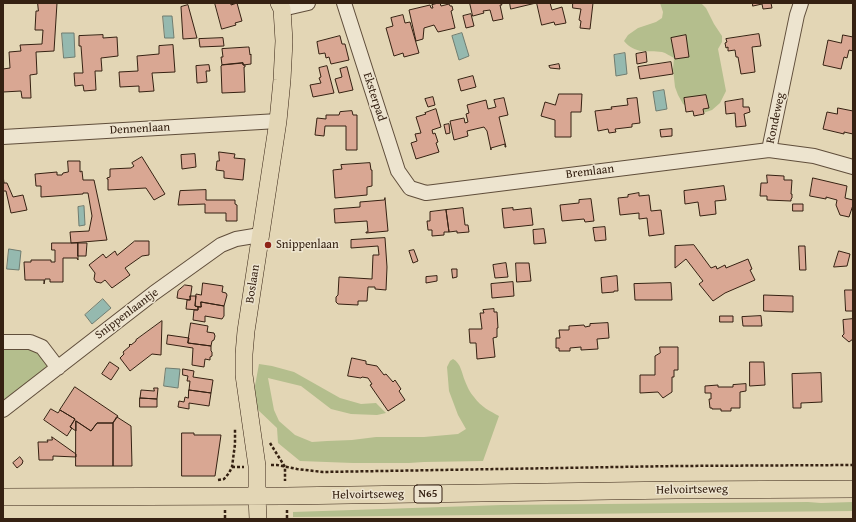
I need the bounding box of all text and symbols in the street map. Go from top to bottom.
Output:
street label: Eksterpad [359,71,389,123]
street label: Rondeweg [764,91,788,145]
street label: Dennenlaan [110,120,170,138]
street label: Bremlaan [565,162,615,182]
place label: Snippenlaan [276,238,339,252]
marker: Snippenlaan [263,240,273,250]
street label: Boslaan [243,264,263,304]
street label: Snippenlaantje [92,285,162,343]
street label: Helvoirtseweg [656,482,728,498]
road number: N65 [414,485,442,503]
street label: Helvoirtseweg [332,487,404,503]

